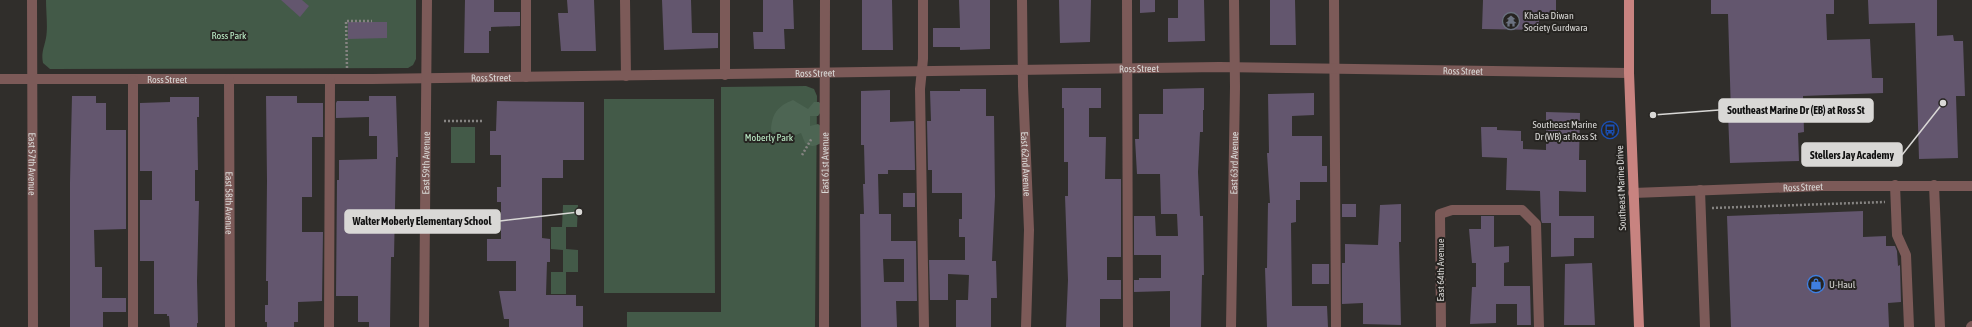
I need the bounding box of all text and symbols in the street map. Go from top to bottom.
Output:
place label: Khalsa Diwan Society Gurdwara [1524,10,1588,33]
temple icon: Khalsa Diwan Society Gurdwara [1501,11,1521,31]
park label: Ross Park [212,30,247,41]
street label: Ross Street [1119,62,1159,74]
street label: Ross Street [1443,65,1483,76]
street label: Ross Street [795,67,835,79]
street label: Ross Street [471,72,511,83]
street label: Ross Street [147,74,187,85]
callout: Southeast Marine Dr (EB) at Ross St [1719,99,1873,122]
text: Southeast Marine Dr (EB) at Ross St [1727,104,1866,116]
place label: Southeast Marine Dr (WB) at Ross St [1533,119,1597,142]
bus stop icon: Southeast Marine Dr (WB) at Ross St [1600,120,1620,140]
street label: East 59th Avenue [420,131,431,195]
street label: East 62nd Avenue [1019,131,1033,197]
street label: East 63rd Avenue [1228,131,1240,195]
street label: East 57th Avenue [27,132,38,196]
park label: Moberly Park [745,132,794,143]
street label: East 61st Avenue [819,132,830,194]
callout: Stellers Jay Academy [1802,143,1902,166]
street label: Southeast Marine Drive [1614,145,1628,231]
text: Stellers Jay Academy [1810,149,1894,161]
street label: East 58th Avenue [224,171,235,235]
street label: Ross Street [1783,180,1823,193]
callout: Walter Moberly Elementary School [345,210,500,233]
text: Walter Moberly Elementary School [352,215,493,227]
street label: East 64th Avenue [1435,238,1446,301]
shop icon: U-Haul [1806,274,1826,294]
place label: U-Haul [1829,279,1856,290]

